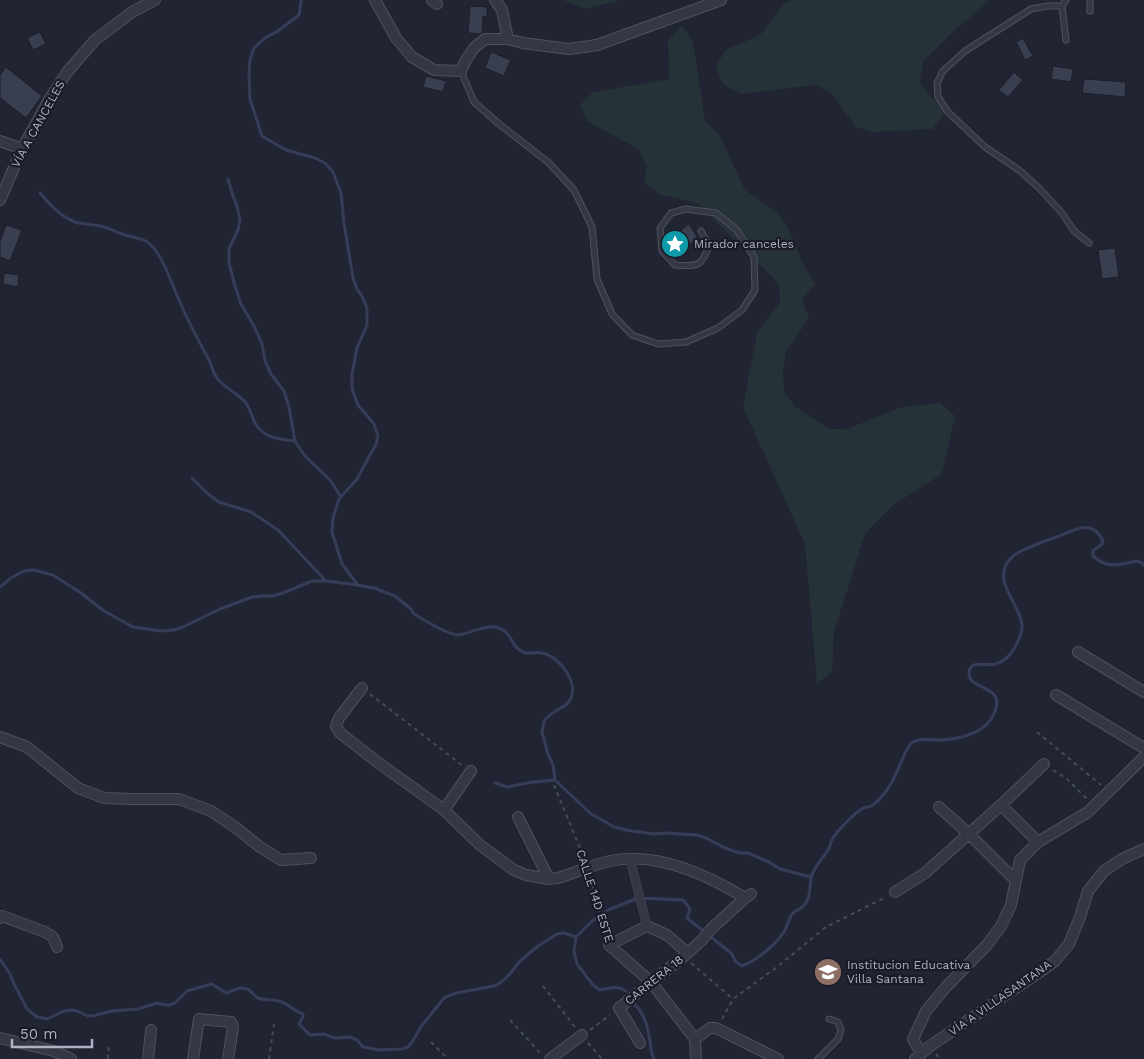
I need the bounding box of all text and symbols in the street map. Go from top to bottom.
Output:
street label: VÍA A CANCELES [8,78,68,170]
place icon: Mirador canceles [660,229,690,259]
place label: Mirador canceles [694,237,794,251]
street label: CALLE 14D ESTE [573,848,617,944]
street label: CARRERA 18 [622,952,686,1008]
school or university icon: Institucion Educativa Villa Santana [813,957,843,987]
street label: VÍA A VILLASANTANA [946,957,1054,1039]
place label: Institucion Educativa Villa Santana [847,958,970,986]
scale bar [12,1016,92,1048]
text: 50 m [20,1025,57,1043]

